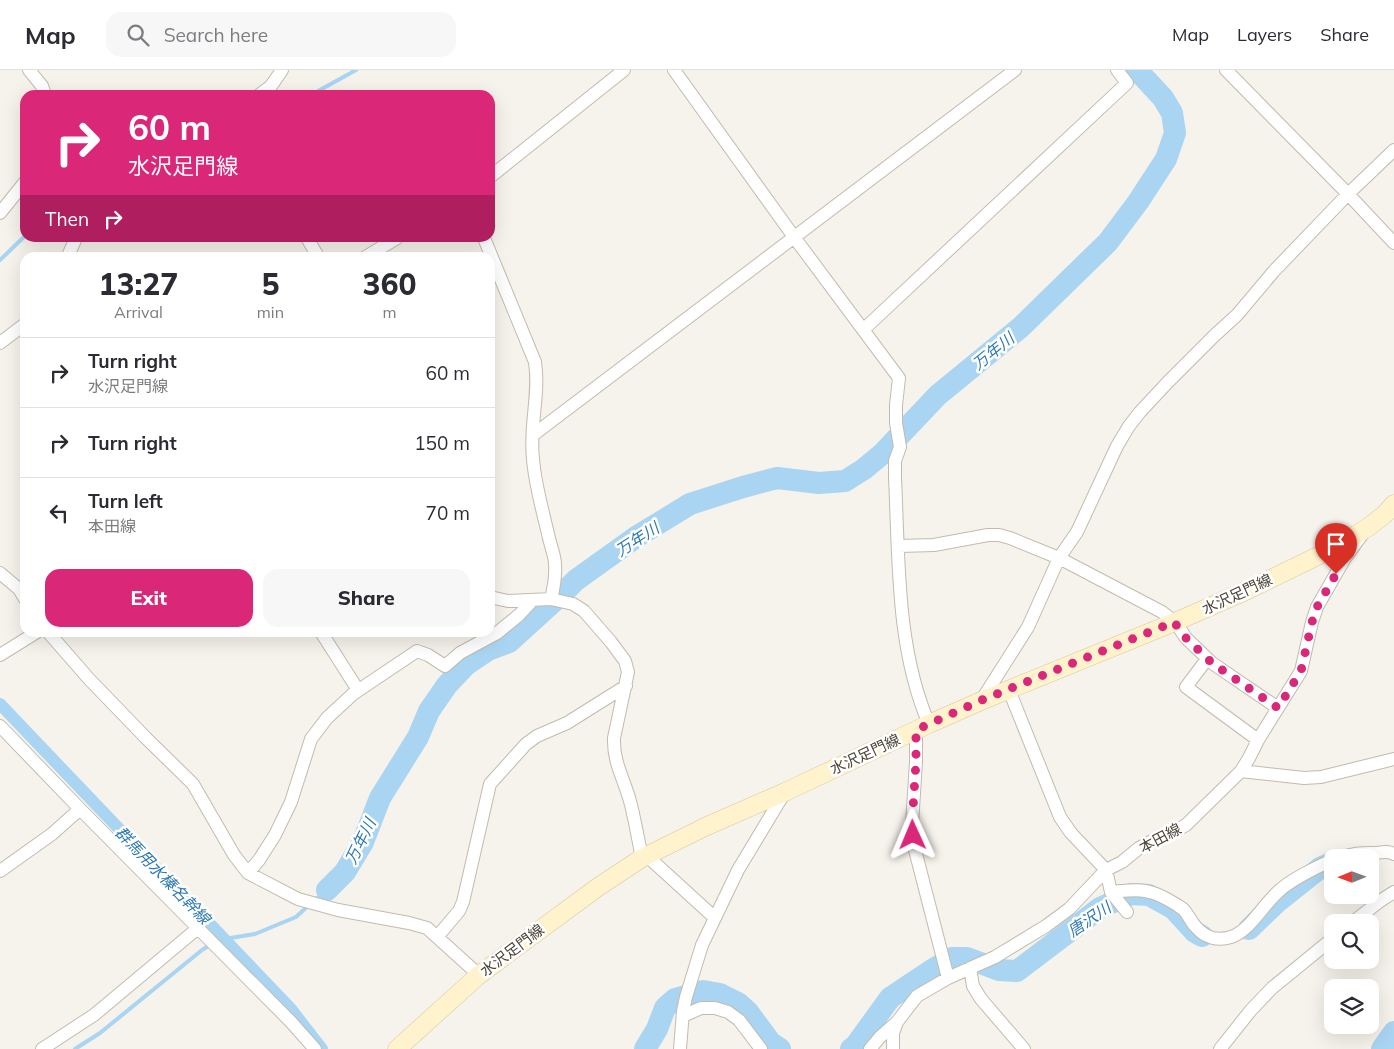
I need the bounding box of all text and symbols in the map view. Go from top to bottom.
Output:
search box [106,12,456,57]
text: Map [25,20,76,50]
icon: search [124,21,152,49]
text: Search here [164,23,268,47]
text: Map [1172,23,1209,46]
text: Layers [1237,23,1292,46]
text: Share [1320,23,1369,46]
text: 60 m [128,105,211,149]
icon: right [45,110,110,175]
text: 水沢足門線 [128,152,238,180]
icon: right [99,205,127,233]
text: Then [45,207,89,231]
text: 13:27 [98,265,178,303]
text: 5 [261,265,279,303]
text: 360 [363,265,417,303]
text: Arrival [114,302,163,322]
text: min [257,302,284,322]
text: m [382,302,397,322]
water label: 万年川 [968,327,1019,374]
text: Turn right [88,349,177,373]
icon: right [45,359,73,387]
text: 60 m [426,361,470,385]
text: 水沢足門線 [88,376,168,396]
icon: right [45,429,73,457]
text: Turn right [88,431,177,455]
text: 150 m [414,431,470,455]
text: Turn left [88,489,163,513]
icon: left [45,499,73,527]
text: 70 m [426,501,470,525]
text: 本田線 [88,516,136,536]
water label: 万年川 [611,516,664,560]
pin [1315,523,1357,574]
icon: arrive [1322,530,1350,558]
button: Exit [45,569,253,627]
button: Share [263,569,470,627]
street label: 水沢足門線 [1199,570,1275,618]
street label: 水沢足門線 [827,730,903,778]
position arrow [886,808,938,860]
water label: 万年川 [340,813,380,867]
street label: 本田線 [1136,819,1184,857]
water label: 群馬用水榛名幹線 [111,822,216,929]
north arrow [1324,849,1379,904]
map controls [1324,849,1379,1034]
water label: 唐沢川 [1064,896,1116,941]
button: search [1324,914,1379,969]
street label: 水沢足門線 [476,920,548,980]
button: layers [1324,979,1379,1034]

